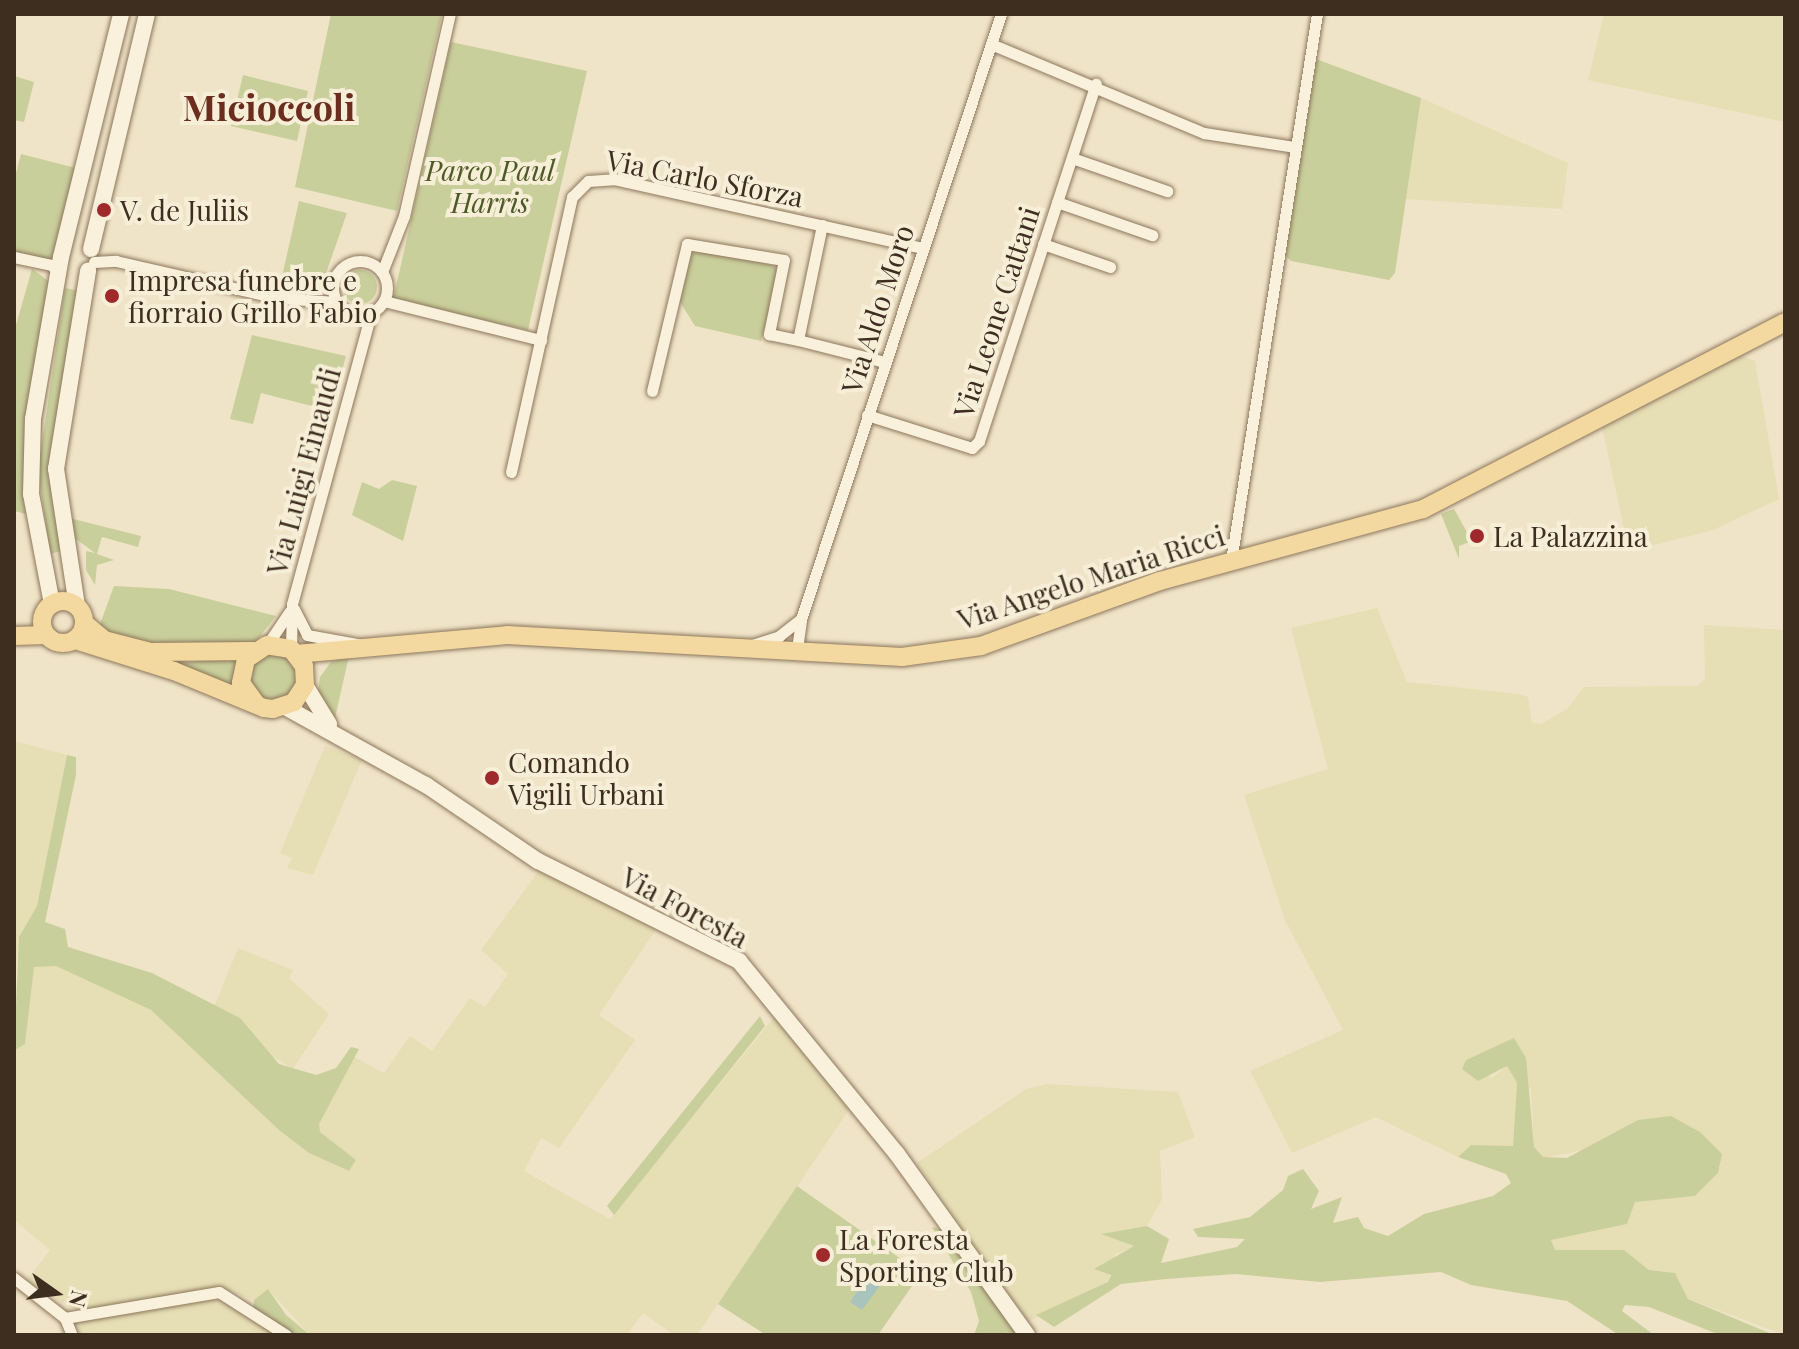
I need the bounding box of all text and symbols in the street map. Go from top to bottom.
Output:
district label: Micioccoli [183,85,355,129]
street label: Via Carlo Sforza [604,142,806,214]
park label: Parco Paul Harris [425,153,555,219]
place label: V. de Juliis [120,193,249,227]
marker: V. de Juliis [95,201,113,219]
street label: Via Leone Cattani [946,202,1046,422]
street label: Via Aldo Moro [834,220,920,398]
place label: Impresa funebre e fiorraio Grillo Fabio [128,263,377,329]
marker: Impresa funebre e fiorraio Grillo Fabio [103,287,121,305]
street label: Via Luigi Einaudi [259,364,347,578]
street label: Via Angelo Maria Ricci [953,518,1229,636]
place label: La Palazzina [1493,519,1648,553]
marker: La Palazzina [1468,527,1486,545]
place label: Comando Vigili Urbani [508,745,664,811]
marker: Comando Vigili Urbani [483,769,501,787]
street label: Via Foresta [616,860,754,954]
place label: La Foresta Sporting Club [839,1222,1014,1288]
marker: La Foresta Sporting Club [814,1246,832,1264]
north arrow [16,1253,96,1333]
text: N [63,1287,96,1310]

